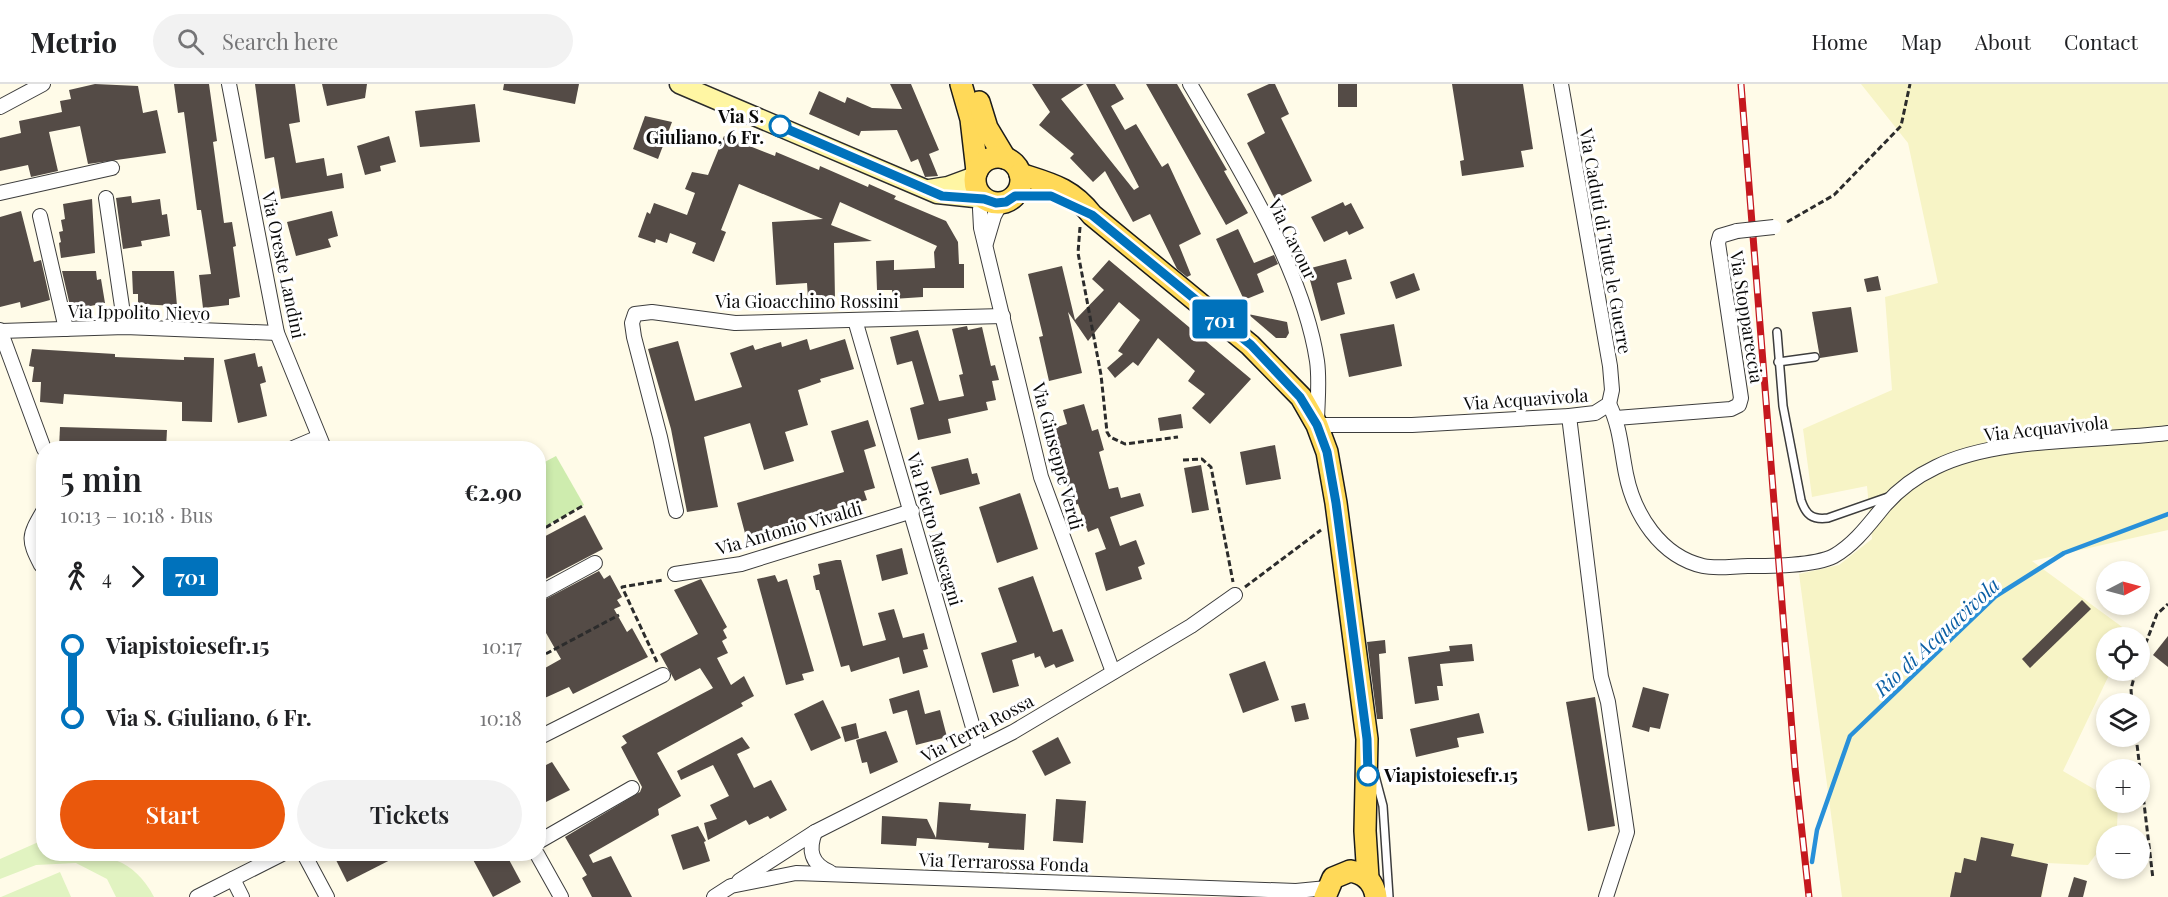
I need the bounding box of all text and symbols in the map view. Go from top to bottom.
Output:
search box [153,14,573,68]
text: Metrio [30,23,117,60]
icon: search [174,25,207,58]
text: Search here [222,26,338,56]
text: Home [1812,27,1868,55]
text: Map [1901,27,1942,55]
text: About [1975,27,2031,55]
text: Contact [2064,27,2138,55]
place label: Via S. Giuliano, 6 Fr. [646,104,764,149]
marker: Via S. Giuliano, 6 Fr. [769,115,791,137]
street label: Via Caduti di Tutte le Guerre [1574,125,1638,356]
street label: Via Oreste Landini [257,188,311,341]
street label: Via Cavour [1263,193,1323,284]
street label: Via Stoppareccia [1725,248,1769,385]
street label: Via Gioacchino Rossini [714,289,899,313]
street label: Via Ippolito Nievo [67,299,210,325]
line badge: 701 [1186,300,1254,338]
text: 701 [1204,305,1236,333]
street label: Via Giuseppe Verdi [1027,379,1089,532]
street label: Via Acquavivola [1462,383,1589,415]
street label: Via Acquavivola [1982,410,2109,447]
street label: Via Pietro Mascagni [901,449,968,608]
text: 5 min [60,456,142,500]
text: €2.90 [464,477,522,507]
street label: Via Antonio Vivaldi [712,496,865,561]
text: 10:13 – 10:18 · Bus [60,501,213,528]
icon: walk [60,560,93,593]
icon: forward [121,560,154,593]
north arrow [2096,561,2150,615]
map controls [2096,561,2150,879]
text: 701 [175,562,206,590]
text: 4 [102,563,112,590]
water label: Rio di Acquavivola [1867,571,2005,702]
button: locate [2096,627,2150,681]
text: Viapistoiesefr.15 [106,630,269,660]
text: 10:17 [482,632,522,659]
street label: Via Terra Rossa [916,688,1038,768]
button: layers [2096,693,2150,747]
text: Via S. Giuliano, 6 Fr. [106,702,312,732]
text: 10:18 [479,704,522,731]
button: + [2096,759,2150,813]
place label: Viapistoiesefr.15 [1383,763,1518,787]
marker: Viapistoiesefr.15 [1357,764,1379,786]
button: Start [60,780,285,849]
button: Tickets [297,780,522,849]
button: − [2096,825,2150,879]
street label: Via Terrarossa Fonda [918,847,1089,877]

